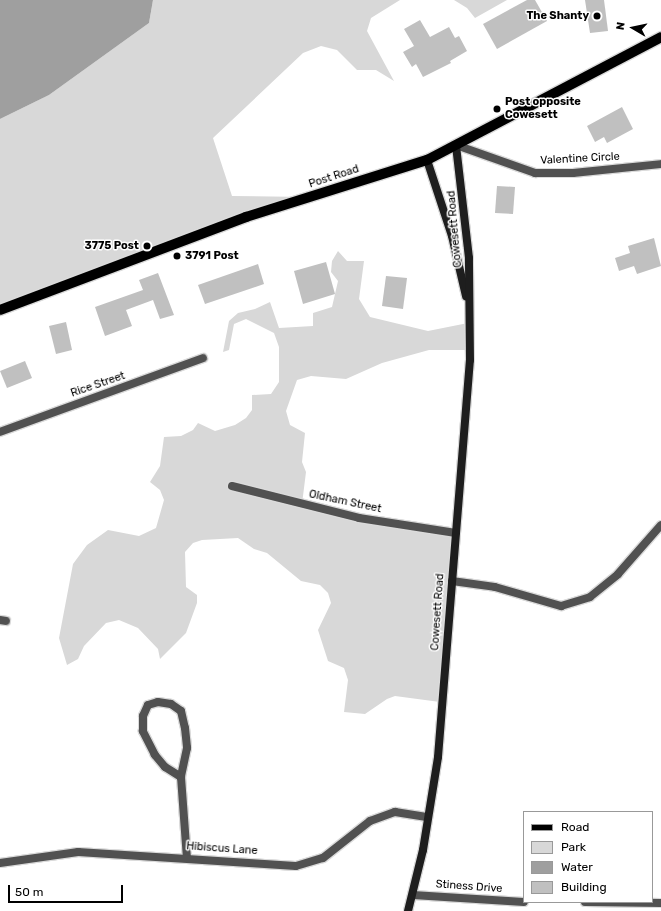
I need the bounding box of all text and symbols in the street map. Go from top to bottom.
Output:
north arrow [613,8,653,48]
place label: The Shanty [527,9,589,23]
marker: The Shanty [592,11,602,21]
text: N [614,21,628,31]
place label: Post opposite Cowesett [505,96,581,122]
marker: Post opposite Cowesett [492,104,502,114]
street label: Valentine Circle [540,150,620,168]
street label: Post Road [307,163,361,191]
street label: Cowesett Road [445,190,465,268]
place label: 3775 Post [84,239,139,253]
marker: 3775 Post [142,241,152,251]
place label: 3791 Post [185,249,239,263]
marker: 3791 Post [172,251,182,261]
street label: Rice Street [69,370,127,400]
street label: Oldham Street [308,488,382,516]
street label: Cowesett Road [429,573,447,651]
legend [523,811,653,903]
text: Road [561,820,589,834]
street label: Hibiscus Lane [186,840,258,858]
text: Park [561,840,586,854]
text: Water [561,860,593,874]
scale bar [10,877,125,903]
street label: Stiness Drive [435,878,503,896]
text: Building [561,880,607,894]
text: 50 m [15,885,43,899]

